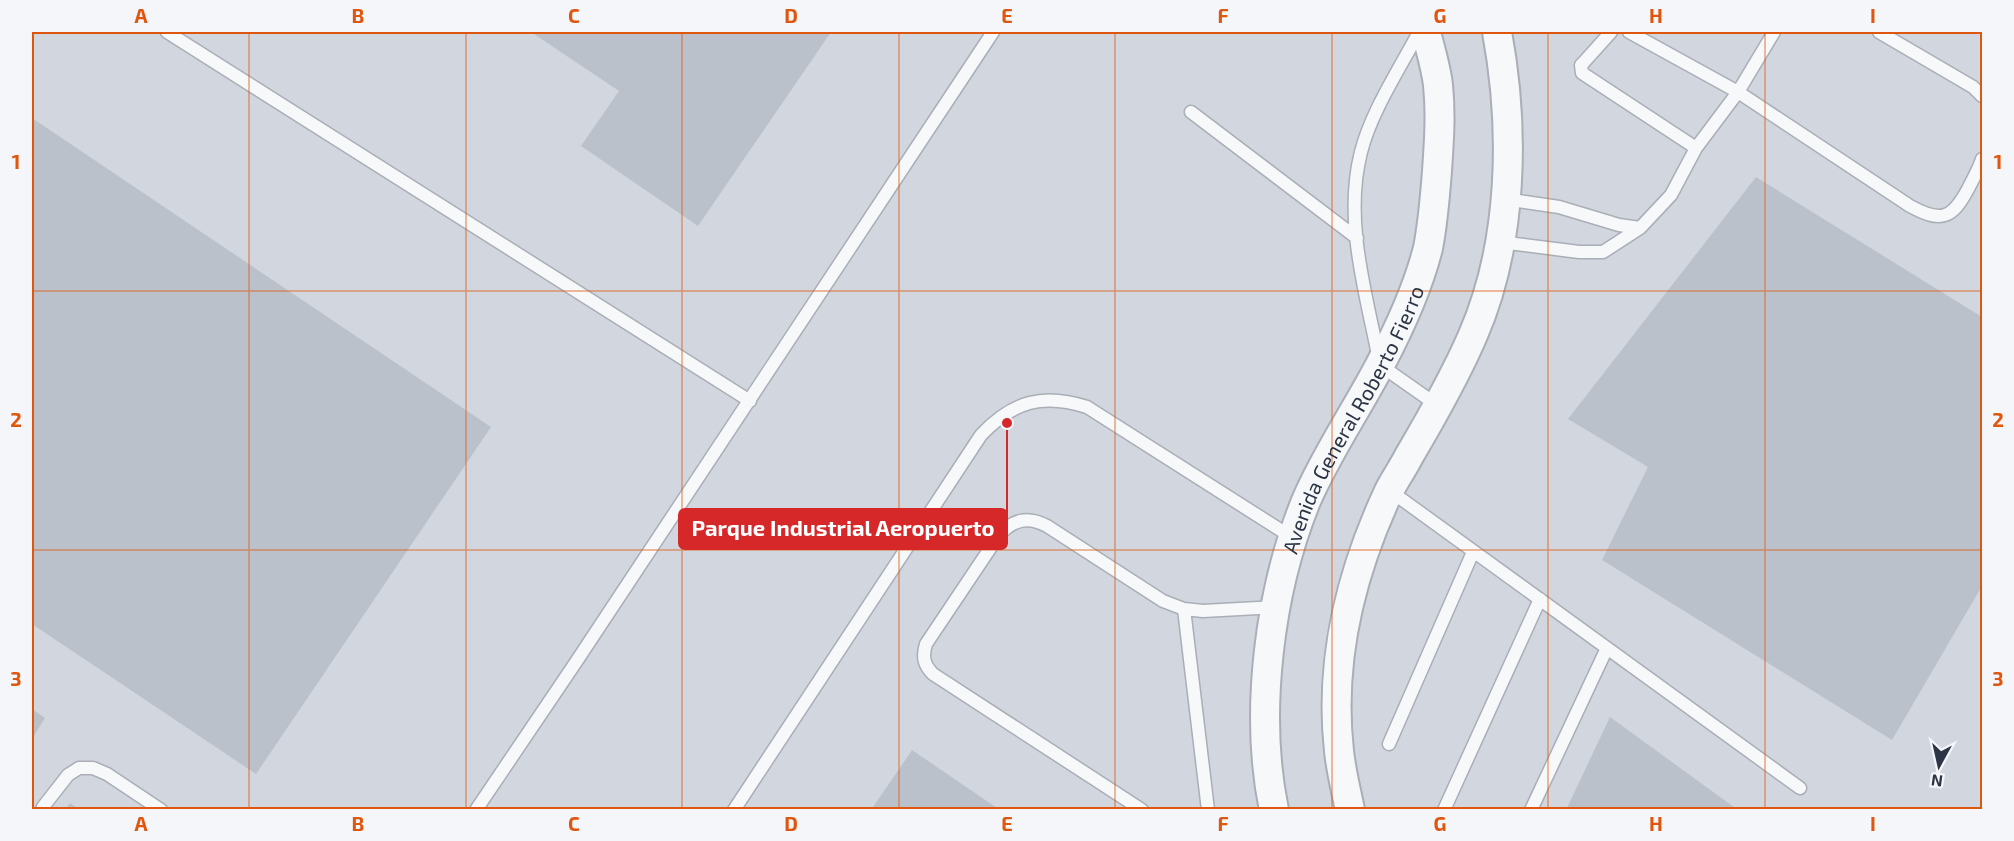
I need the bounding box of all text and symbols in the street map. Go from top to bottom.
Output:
text: A [134,3,148,27]
text: B [352,3,364,27]
text: C [568,3,580,27]
text: D [784,3,798,27]
text: E [1001,3,1013,27]
text: F [1217,3,1229,27]
text: G [1434,3,1446,27]
text: H [1649,3,1663,27]
text: I [1870,3,1876,27]
text: 1 [12,149,20,173]
text: 1 [1994,149,2002,173]
street label: Avenida General Roberto Fierro [1276,282,1428,556]
text: 2 [10,407,22,431]
text: 2 [1992,407,2004,431]
callout: Parque Industrial Aeropuerto [679,509,1007,549]
text: Parque Industrial Aeropuerto [691,514,995,540]
text: 3 [10,666,22,690]
text: 3 [1992,666,2004,690]
north arrow [1909,736,1969,796]
text: N [1930,771,1944,792]
text: A [134,811,148,835]
text: B [352,811,364,835]
text: C [568,811,580,835]
text: D [784,811,798,835]
text: E [1001,811,1013,835]
text: F [1217,811,1229,835]
text: G [1434,811,1446,835]
text: H [1649,811,1663,835]
text: I [1870,811,1876,835]

